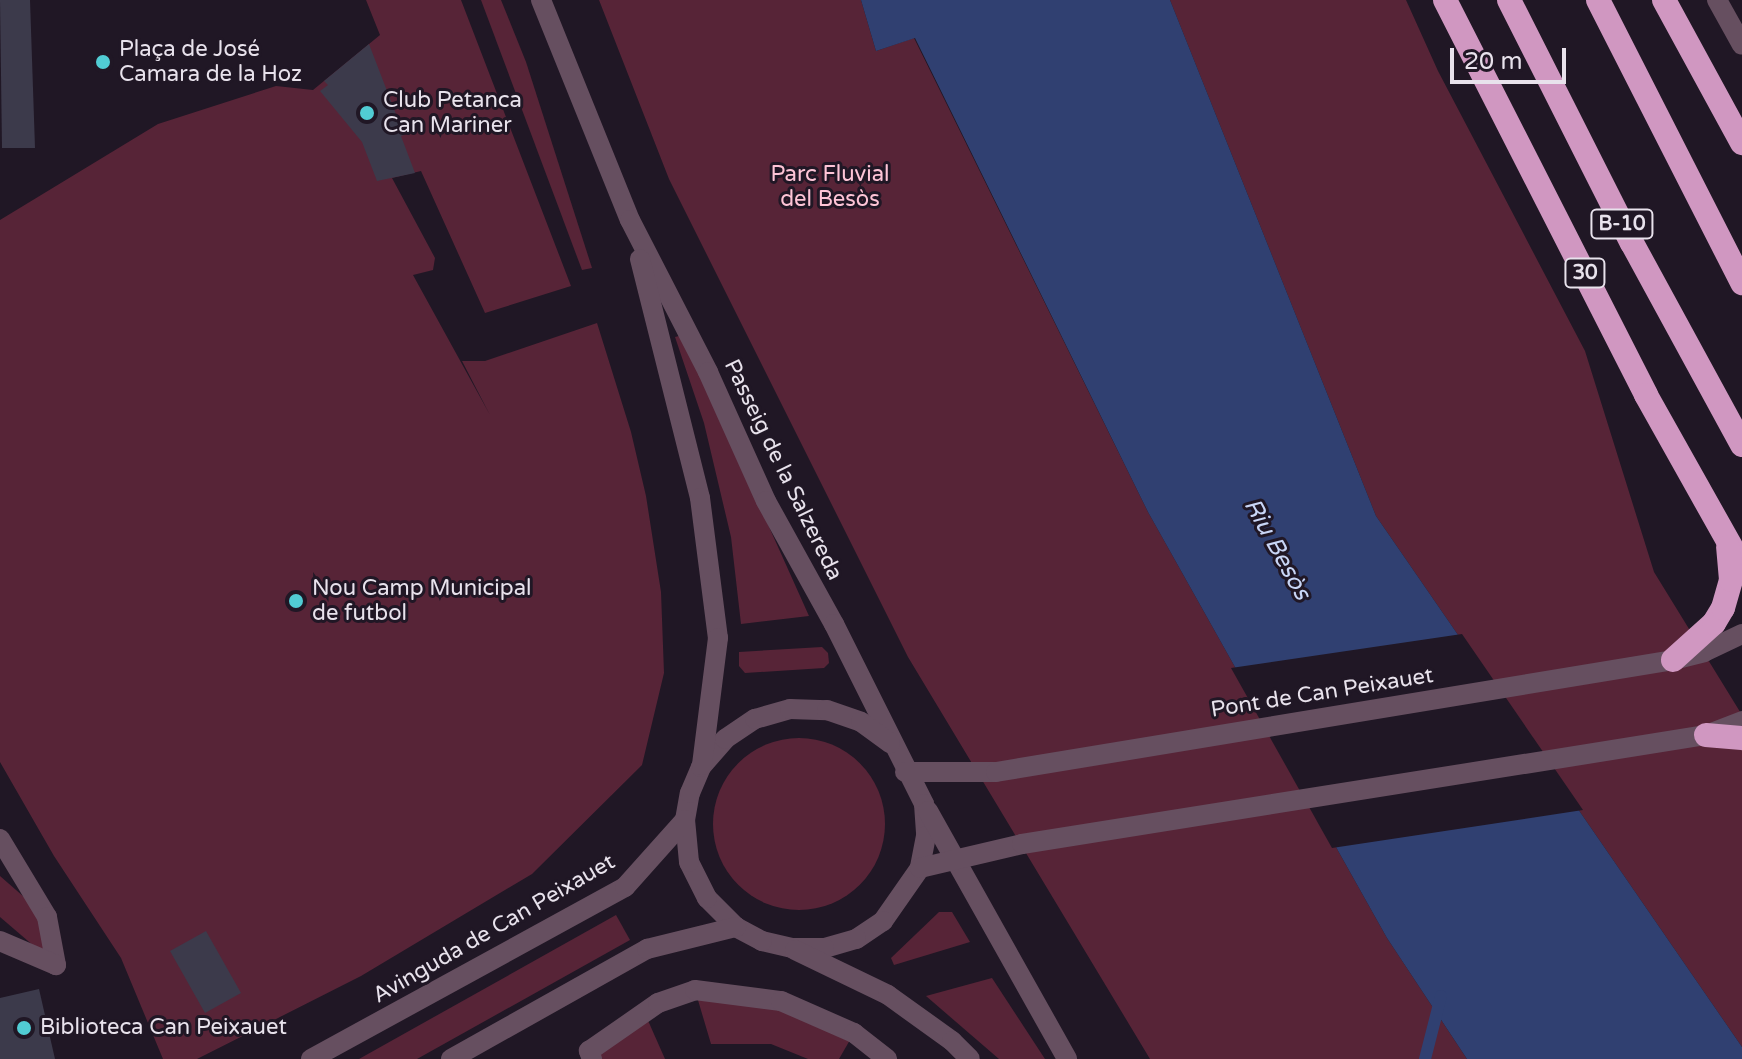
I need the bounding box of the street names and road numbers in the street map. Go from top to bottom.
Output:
road number: B-10 [1590,208,1654,240]
road number: 30 [1563,257,1607,289]
street label: Passeig de la Salzereda [718,355,848,585]
street label: Pont de Can Peixauet [1209,662,1435,724]
street label: Avinguda de Can Peixauet [368,849,620,1009]

